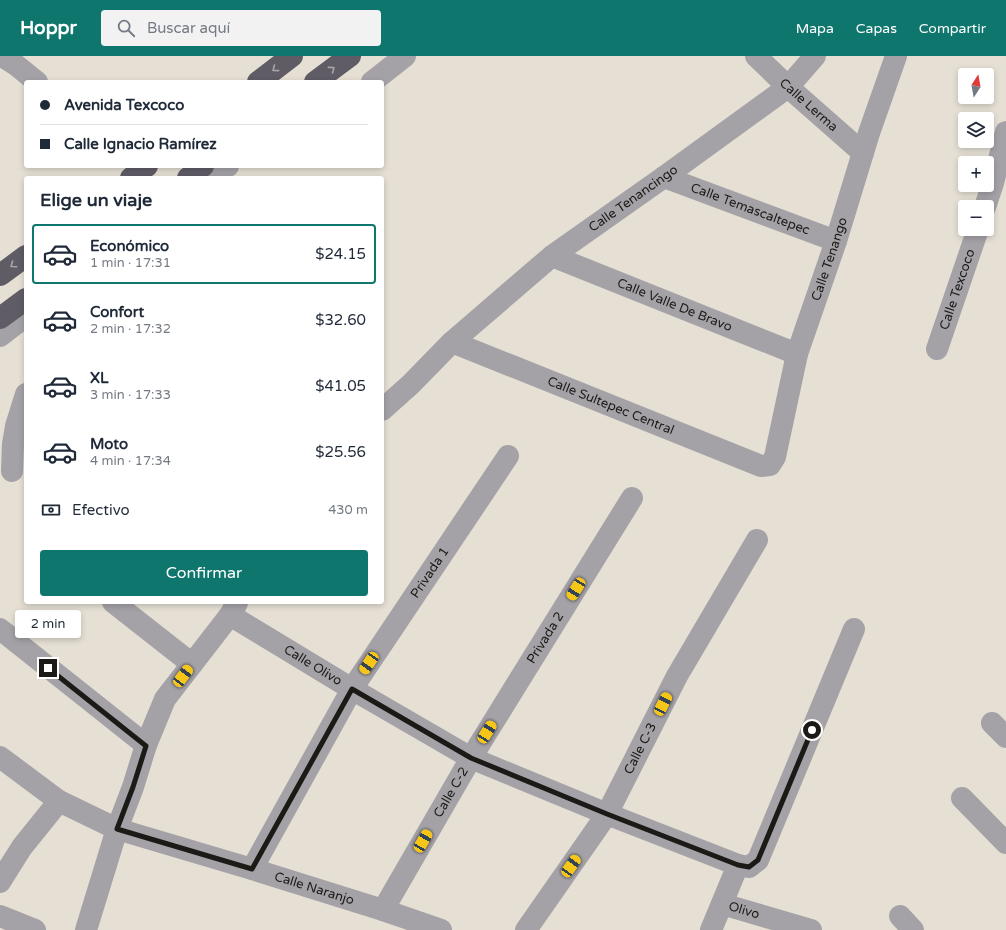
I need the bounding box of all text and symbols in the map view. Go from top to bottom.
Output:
search box [101,10,381,46]
text: Hoppr [20,17,77,39]
icon: search [115,17,137,39]
text: Buscar aquí [147,19,230,37]
text: Mapa [796,20,834,37]
text: Capas [856,20,897,37]
text: Compartir [919,20,986,37]
one-way arrow [273,64,280,71]
one-way arrow [328,67,335,74]
north arrow [958,68,994,104]
map controls [958,68,994,236]
street label: Calle Lerma [776,75,841,135]
text: Avenida Texcoco [64,96,184,114]
button: layers [958,112,994,148]
text: Calle Ignacio Ramírez [64,135,217,153]
button: + [958,156,994,192]
street label: Calle Tenancingo [586,162,681,236]
street label: Calle Temascaltepec [688,180,812,239]
text: Elige un viaje [40,189,152,211]
button: − [958,200,994,236]
street label: Calle Tenango [808,215,851,303]
icon: car [42,236,78,272]
text: Económico [90,237,169,255]
text: $24.15 [315,245,366,263]
street label: Calle Texcoco [936,247,979,332]
text: 1 min · 17:31 [90,255,171,271]
one-way arrow [10,260,17,267]
street label: Calle Valle De Bravo [615,275,735,335]
icon: car [42,302,78,338]
text: Confort [90,303,144,321]
text: $32.60 [315,311,366,329]
text: 2 min · 17:32 [90,321,171,337]
icon: car [42,368,78,404]
text: XL [90,369,109,387]
street label: Calle Sultepec Central [545,373,676,438]
text: $41.05 [315,377,366,395]
text: 3 min · 17:33 [90,387,171,403]
icon: car [42,434,78,470]
text: Moto [90,435,128,453]
text: $25.56 [315,443,366,461]
text: 4 min · 17:34 [90,453,171,469]
icon: cash [40,499,62,521]
text: Efectivo [72,501,130,519]
text: 430 m [328,502,368,518]
street label: Privada 1 [407,544,453,601]
button: Confirmar [40,550,368,596]
car [565,576,587,602]
street label: Privada 2 [523,609,568,667]
callout: 2 min [15,610,81,638]
text: 2 min [31,616,65,632]
street label: Calle Olivo [281,642,345,689]
car [357,650,381,676]
route end [39,659,57,677]
car [171,663,195,689]
car [652,691,674,717]
car [476,719,498,745]
street label: Calle C-3 [620,720,660,777]
route start [803,721,821,739]
street label: Calle C-2 [430,764,472,820]
car [412,828,434,854]
car [559,853,583,879]
street label: Calle Naranjo [272,868,356,909]
street label: Olivo [727,898,762,923]

